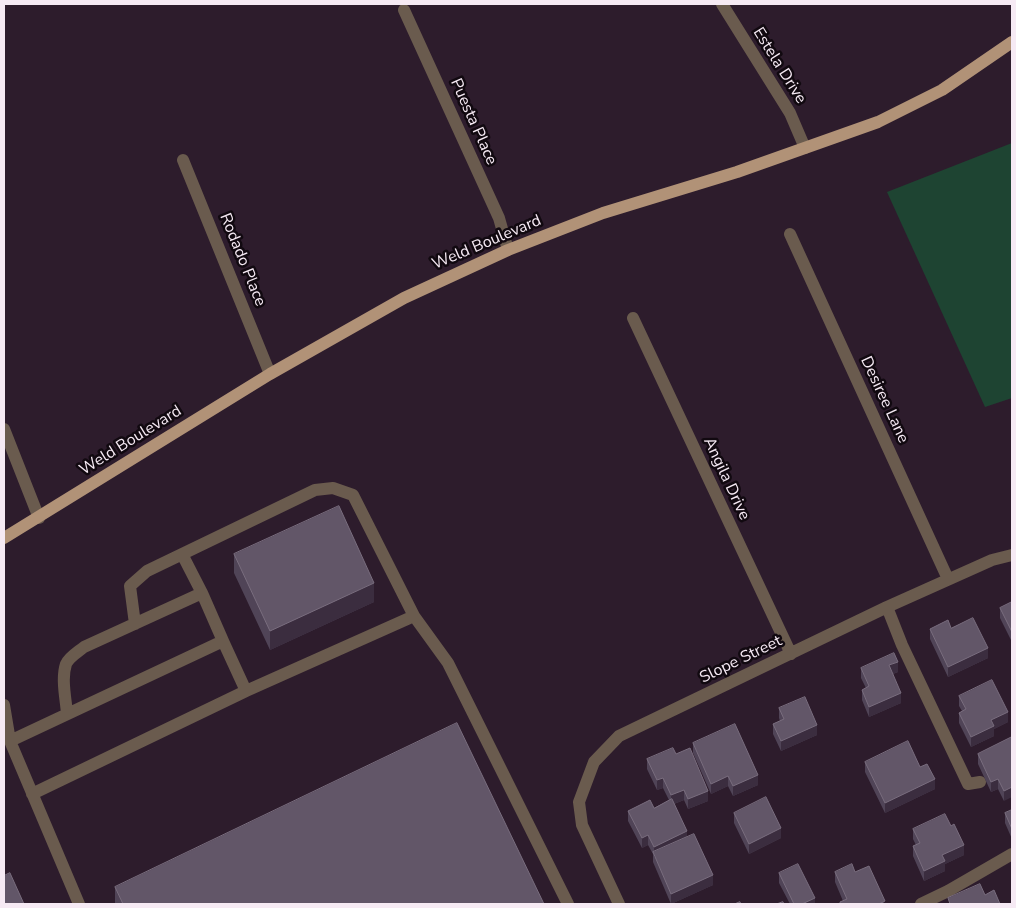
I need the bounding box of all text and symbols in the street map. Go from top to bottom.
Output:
street label: Estela Drive [748,24,810,108]
street label: Puesta Place [445,76,501,168]
street label: Rodado Place [215,211,269,309]
street label: Weld Boulevard [430,211,544,275]
street label: Desiree Lane [856,354,912,446]
street label: Weld Boulevard [76,402,186,480]
street label: Angila Drive [698,435,754,523]
street label: Slope Street [697,632,785,688]

